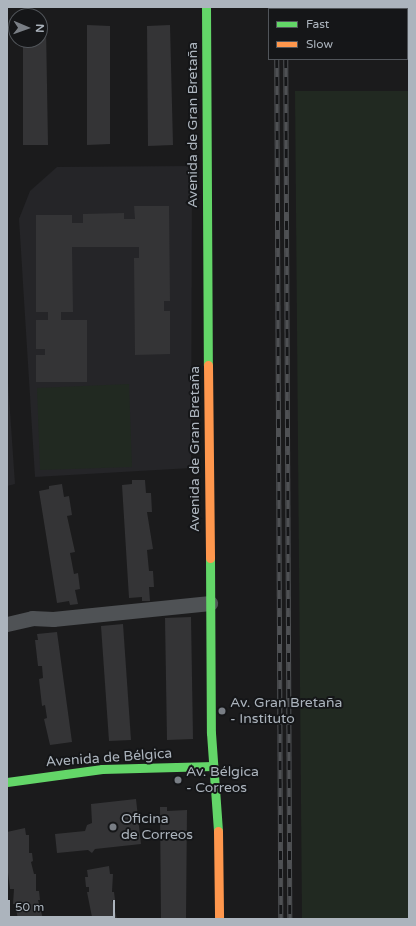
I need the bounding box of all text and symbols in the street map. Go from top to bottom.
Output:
north arrow [8,8,48,48]
legend [268,8,408,60]
text: Fast [306,17,329,31]
text: N [33,24,46,33]
text: Slow [306,37,333,51]
street label: Avenida de Gran Bretaña [185,42,201,208]
street label: Avenida de Gran Bretaña [187,366,203,532]
place label: Av. Gran Bretaña - Instituto [230,695,342,728]
marker: Av. Gran Bretaña - Instituto [217,706,227,716]
street label: Avenida de Bélgica [45,745,173,771]
place label: Av. Bélgica - Correos [186,764,259,796]
marker: Av. Bélgica - Correos [173,775,183,785]
place label: Oficina de Correos [121,811,193,844]
marker: Oficina de Correos [108,822,118,832]
scale bar [10,892,117,918]
text: 50 m [15,900,44,914]

